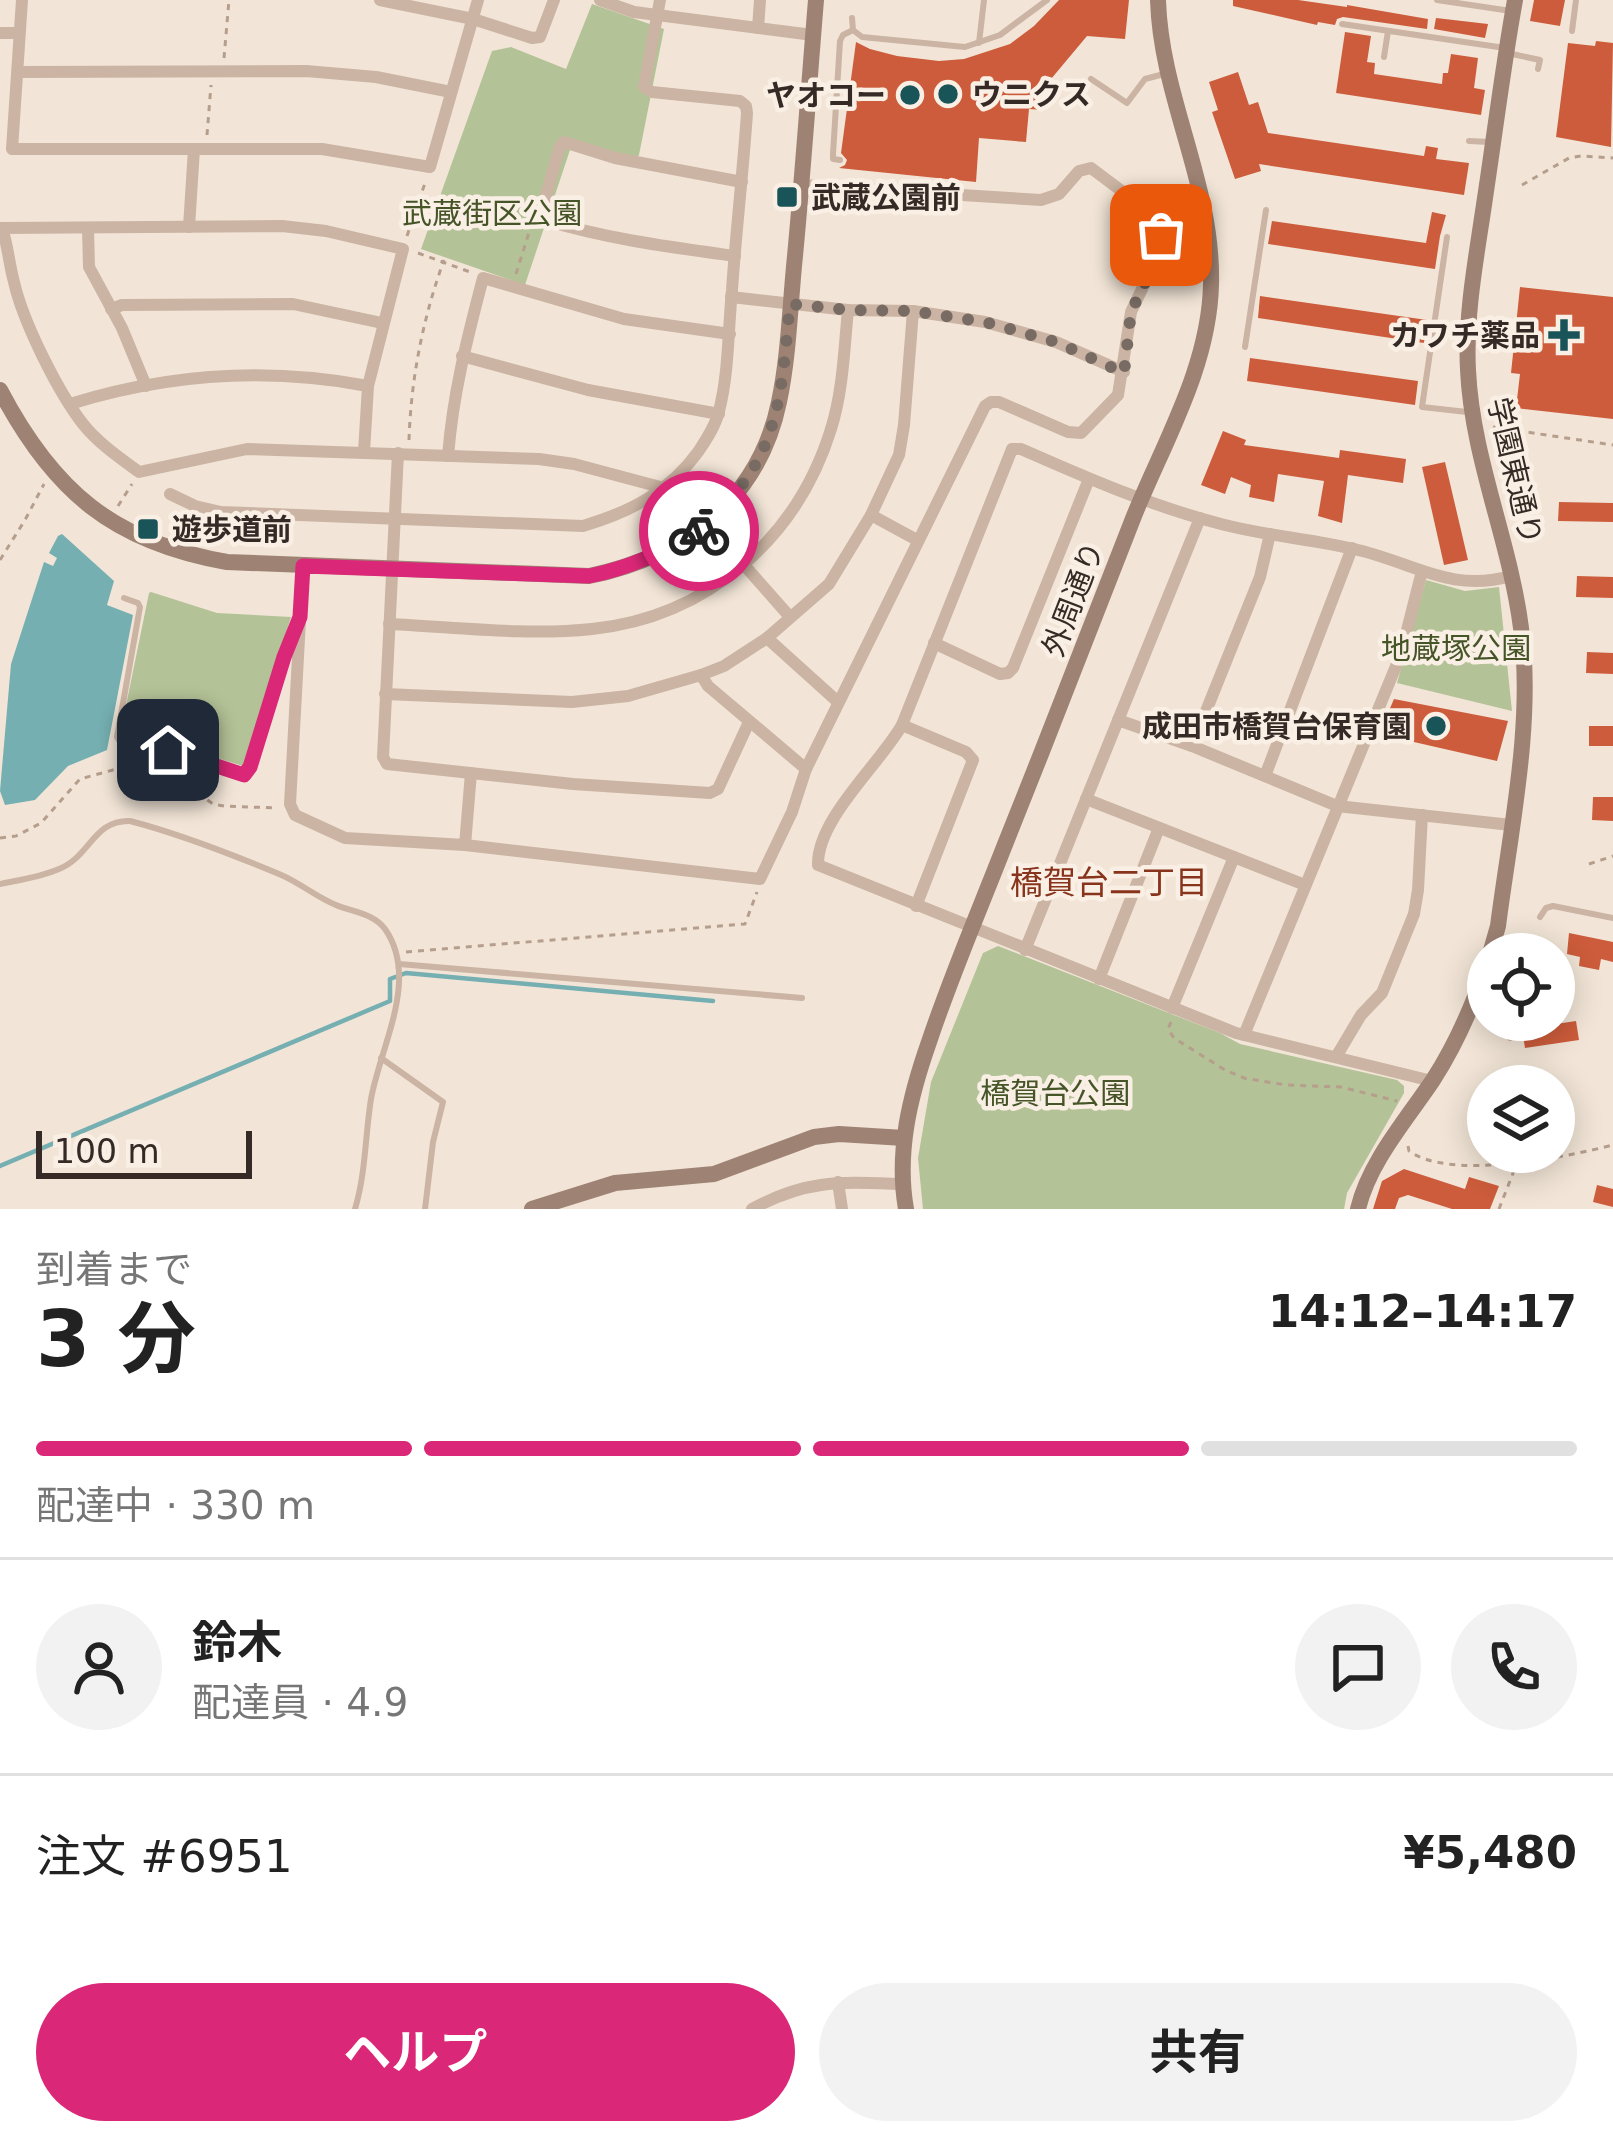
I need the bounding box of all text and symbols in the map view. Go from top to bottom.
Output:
place label: ウニクス [972,77,1091,112]
place label: ヤオコー [766,78,886,113]
marker: ウニクス [935,81,961,107]
marker: ヤオコー [897,82,923,108]
place label: 武蔵公園前 [811,180,961,215]
marker: 武蔵公園前 [774,184,800,210]
pin [1110,184,1212,286]
park label: 武蔵街区公園 [402,196,582,231]
icon: bag [1128,202,1194,268]
place label: カワチ薬品 [1390,318,1540,353]
marker: カワチ薬品 [1551,322,1577,348]
street label: 学園東通り [1481,394,1549,548]
courier [639,471,759,591]
icon: bike [666,498,732,564]
place label: 遊歩道前 [172,512,292,547]
marker: 遊歩道前 [135,516,161,542]
street label: 外周通り [1035,537,1111,661]
park label: 地蔵塚公園 [1381,631,1531,666]
pin [117,699,219,801]
place label: 成田市橋賀台保育園 [1142,709,1412,744]
marker: 成田市橋賀台保育園 [1423,713,1449,739]
icon: home [135,717,201,783]
district label: 橋賀台二丁目 [1010,863,1208,902]
map controls [1467,933,1575,1173]
button: locate [1467,933,1575,1041]
button: layers [1467,1065,1575,1173]
park label: 橋賀台公園 [980,1076,1130,1111]
scale bar [36,1125,252,1178]
text: 100 m [54,1132,160,1171]
text: 到着まで [36,1247,192,1292]
text: 14:12–14:17 [1268,1285,1577,1338]
text: 3 分 [36,1294,195,1384]
text: 配達中 · 330 m [36,1483,315,1528]
button: person [36,1604,162,1730]
button: chat [1295,1604,1421,1730]
button: phone [1451,1604,1577,1730]
text: 鈴木 [192,1616,282,1669]
text: 配達員 · 4.9 [192,1680,408,1725]
text: ¥5,480 [1403,1826,1577,1879]
text: 注文 #6951 [36,1830,293,1883]
button: ヘルプ [36,1983,795,2121]
button: 共有 [819,1983,1577,2121]

